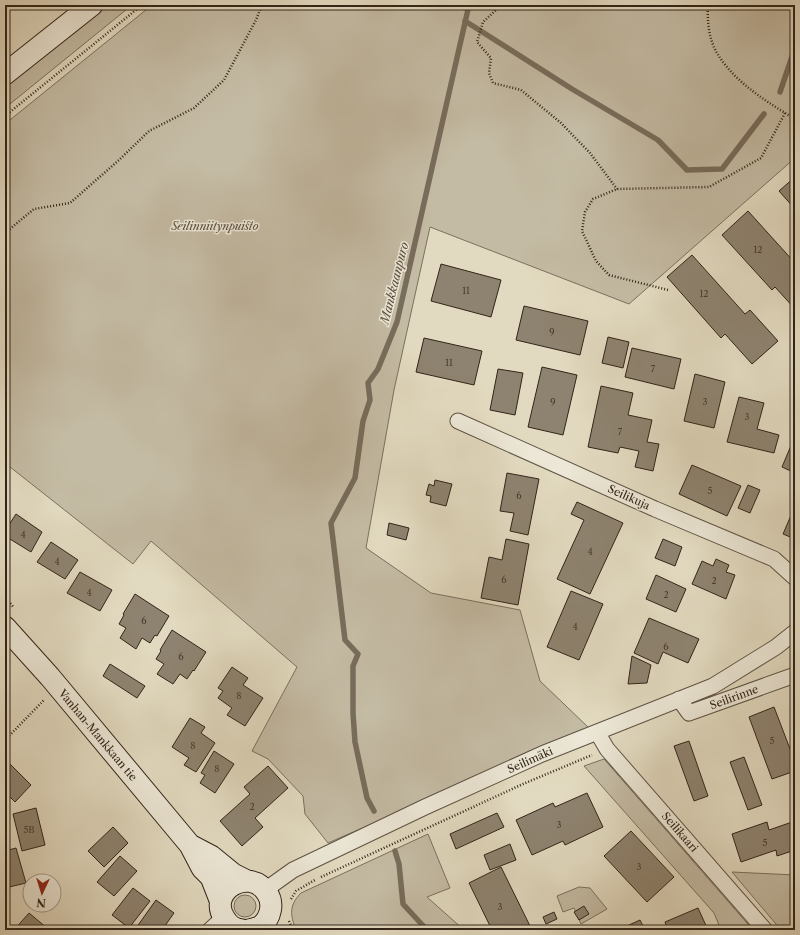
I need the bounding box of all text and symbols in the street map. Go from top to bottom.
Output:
park label: Seilinniitynpuisto [170,219,259,233]
water label: Mankkaanpuro [376,240,412,327]
house number: 12 [754,244,762,255]
house number: 11 [462,285,470,296]
house number: 12 [700,288,708,299]
house number: 9 [549,326,555,337]
house number: 11 [445,357,453,368]
house number: 7 [651,363,656,374]
house number: 9 [550,396,556,407]
house number: 3 [703,396,708,407]
house number: 3 [745,411,750,422]
house number: 7 [618,426,623,437]
street label: Seilikuja [606,481,652,513]
house number: 5 [708,485,713,496]
house number: 6 [516,490,522,501]
house number: 4 [20,529,26,540]
house number: 4 [587,546,593,557]
house number: 4 [54,556,60,567]
house number: 6 [501,574,507,585]
house number: 2 [711,575,717,586]
house number: 4 [86,587,92,598]
house number: 2 [663,589,669,600]
house number: 6 [141,615,147,626]
house number: 4 [572,621,578,632]
house number: 6 [663,641,669,652]
house number: 6 [178,651,184,662]
street label: Seilirinne [708,682,760,712]
street label: Vanhan-Mankkaan tie [55,686,140,784]
house number: 8 [236,690,242,701]
house number: 5 [770,735,775,746]
house number: 8 [190,740,196,751]
street label: Seilimäki [505,743,556,776]
house number: 8 [214,763,220,774]
house number: 2 [249,801,255,812]
street label: Seilikaari [659,809,702,855]
house number: 3 [557,819,562,830]
house number: 5B [23,824,35,835]
house number: 5 [763,837,768,848]
house number: 3 [637,861,642,872]
north arrow [22,873,62,913]
text: N [36,896,47,910]
house number: 3 [498,901,503,912]

